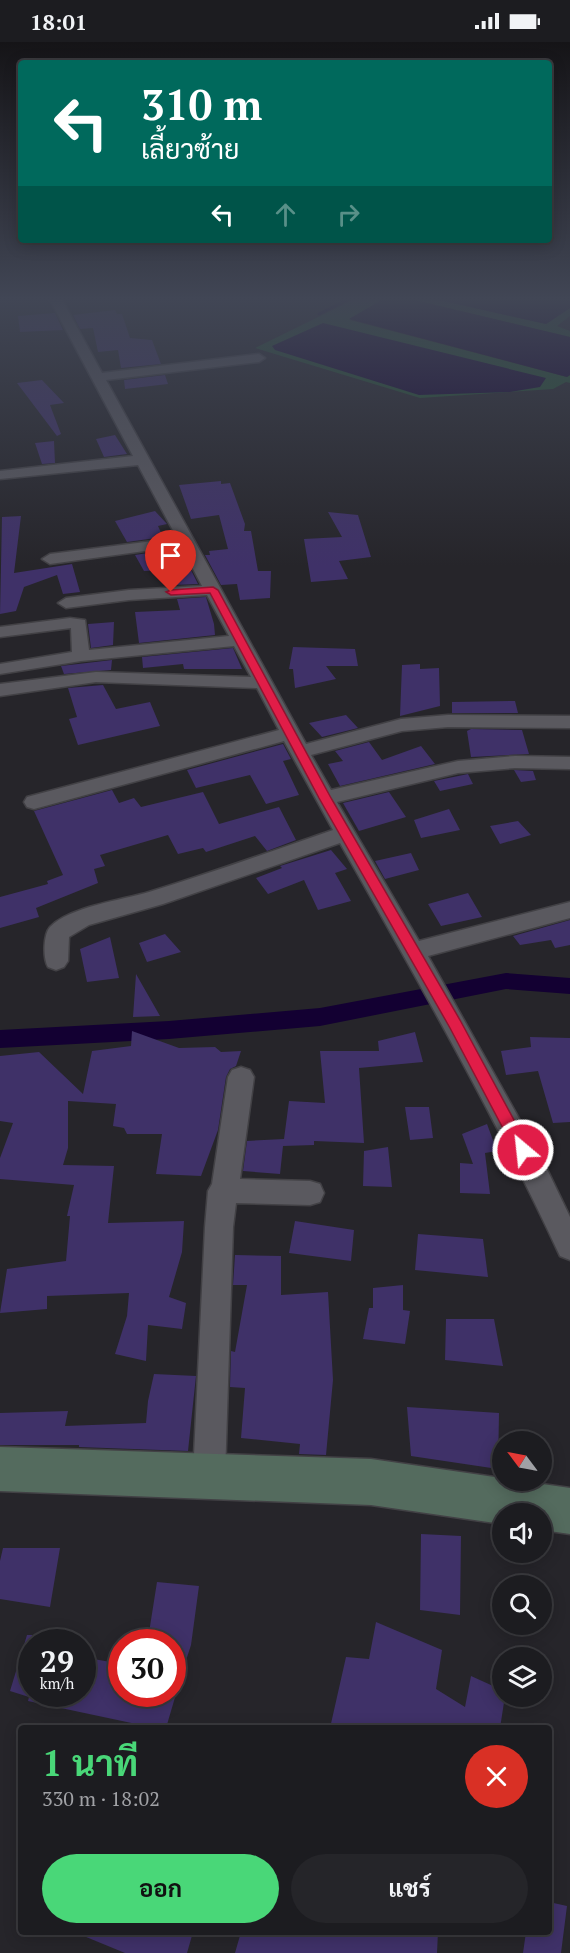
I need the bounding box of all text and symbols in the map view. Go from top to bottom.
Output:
text: 18:01 [30,7,87,36]
text: 310 m [141,76,262,132]
icon: left [42,84,120,162]
text: เลี้ยวซ้าย [141,131,239,167]
icon: left [206,198,239,231]
icon: ahead [269,198,302,231]
icon: right [332,198,365,231]
pin [145,530,196,592]
icon: arrive [154,539,187,572]
position arrow [491,1118,555,1182]
north arrow [492,1431,552,1491]
map controls [492,1431,552,1707]
button: sound [492,1503,552,1563]
button: search [492,1575,552,1635]
speed limit sign: 30 [108,1629,186,1707]
text: 29 [40,1641,74,1681]
button: layers [492,1647,552,1707]
text: km/h [40,1673,74,1693]
text: 1 นาที [42,1739,138,1786]
button: close [465,1745,528,1808]
text: 330 m · 18:02 [42,1785,160,1812]
button: ออก [42,1854,279,1923]
button: แชร์ [291,1854,528,1923]

